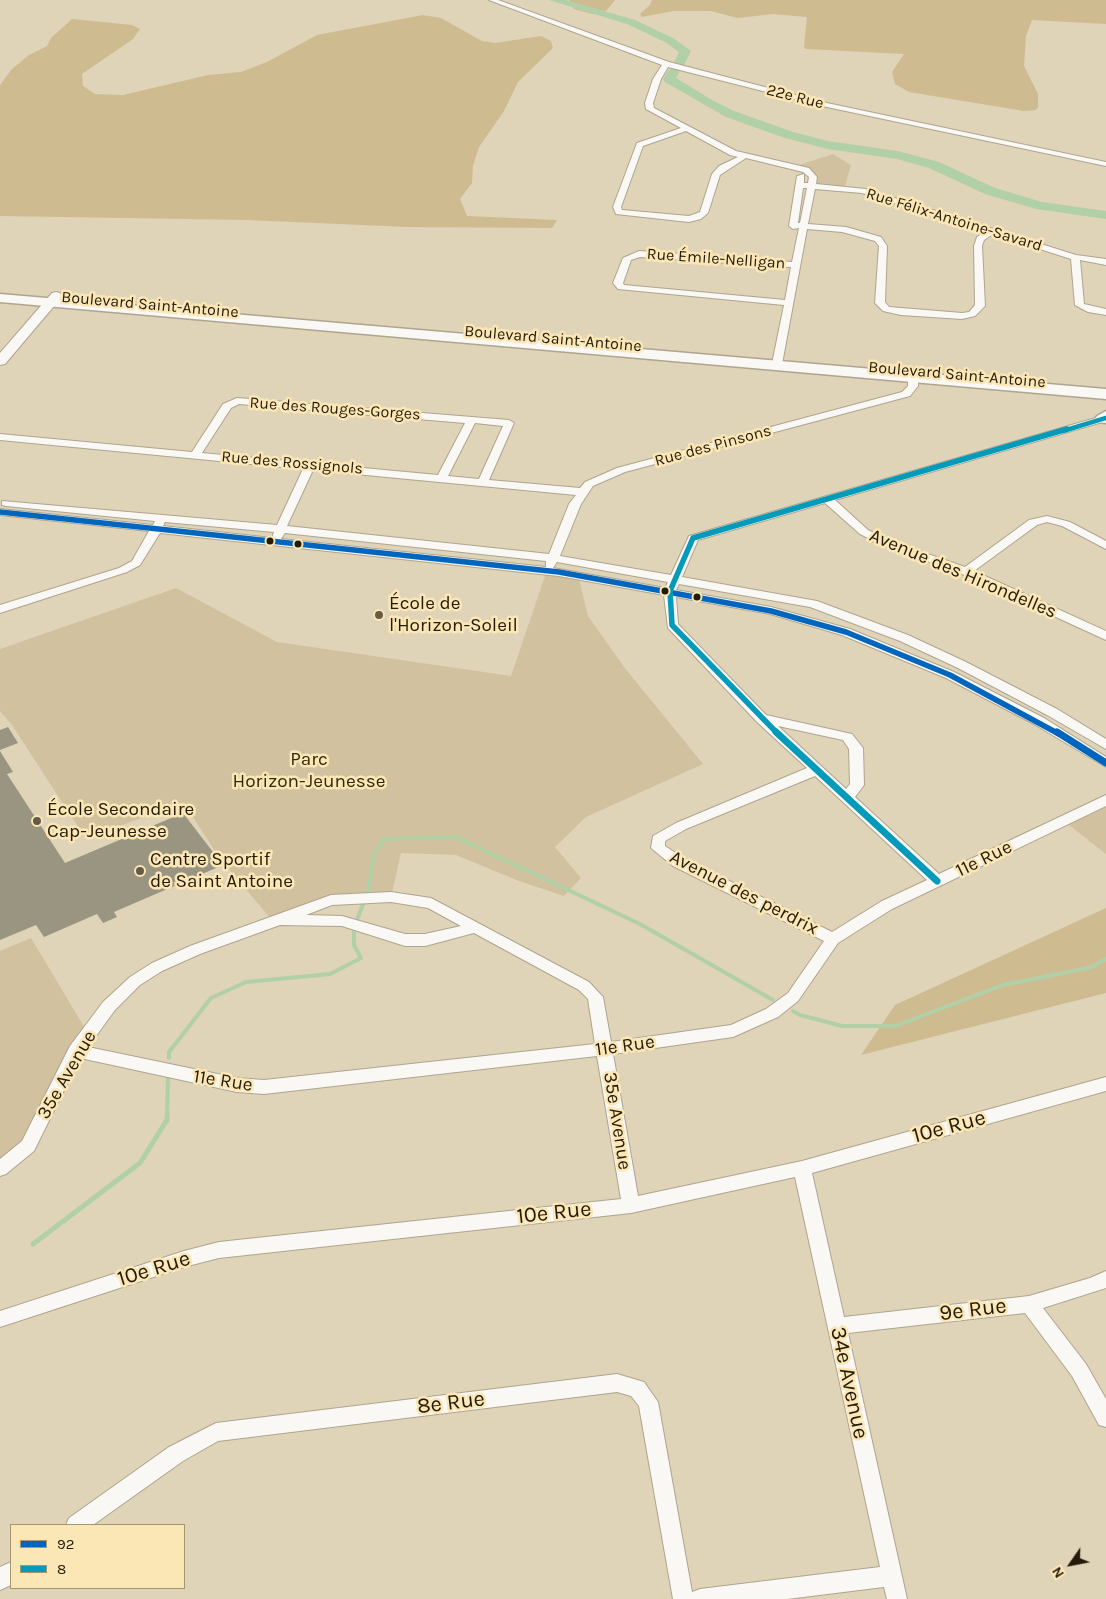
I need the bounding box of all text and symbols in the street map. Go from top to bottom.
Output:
street label: 22e Rue [764,81,826,113]
street label: Rue Félix-Antoine-Savard [864,184,1044,256]
street label: Rue Émile-Nelligan [646,245,786,273]
street label: Boulevard Saint-Antoine [61,288,239,322]
street label: Boulevard Saint-Antoine [464,322,642,356]
street label: Boulevard Saint-Antoine [868,358,1046,392]
street label: Rue des Rouges-Gorges [249,393,421,425]
street label: Rue des Pinsons [653,421,773,471]
street label: Rue des Rossignols [221,447,363,479]
street label: Avenue des Hirondelles [866,524,1060,624]
unlabelled marker [265,536,275,546]
unlabelled marker [293,539,303,549]
unlabelled marker [660,586,670,596]
unlabelled marker [692,592,702,602]
place label: École de l'Horizon-Soleil [389,593,518,637]
marker: École de l'Horizon-Soleil [373,609,385,621]
park label: Parc Horizon-Jeunesse [233,749,385,793]
place label: École Secondaire Cap-Jeunesse [47,799,194,843]
marker: École Secondaire Cap-Jeunesse [31,815,43,827]
street label: 11e Rue [952,836,1016,882]
street label: Avenue des perdrix [666,846,822,940]
place label: Centre Sportif de Saint Antoine [150,849,293,893]
marker: Centre Sportif de Saint Antoine [134,865,146,877]
street label: 35e Avenue [32,1027,102,1123]
street label: 11e Rue [594,1031,656,1061]
street label: 11e Rue [192,1065,254,1097]
street label: 35e Avenue [598,1070,636,1172]
street label: 10e Rue [909,1105,989,1149]
street label: 10e Rue [515,1196,593,1230]
street label: 10e Rue [114,1245,194,1293]
street label: 9e Rue [938,1293,1008,1327]
street label: 34e Avenue [824,1324,874,1442]
street label: 8e Rue [416,1386,486,1420]
legend [10,1524,185,1589]
text: 92 [57,1535,74,1553]
north arrow [1046,1539,1096,1589]
text: 8 [57,1560,66,1578]
text: N [1048,1564,1068,1581]

